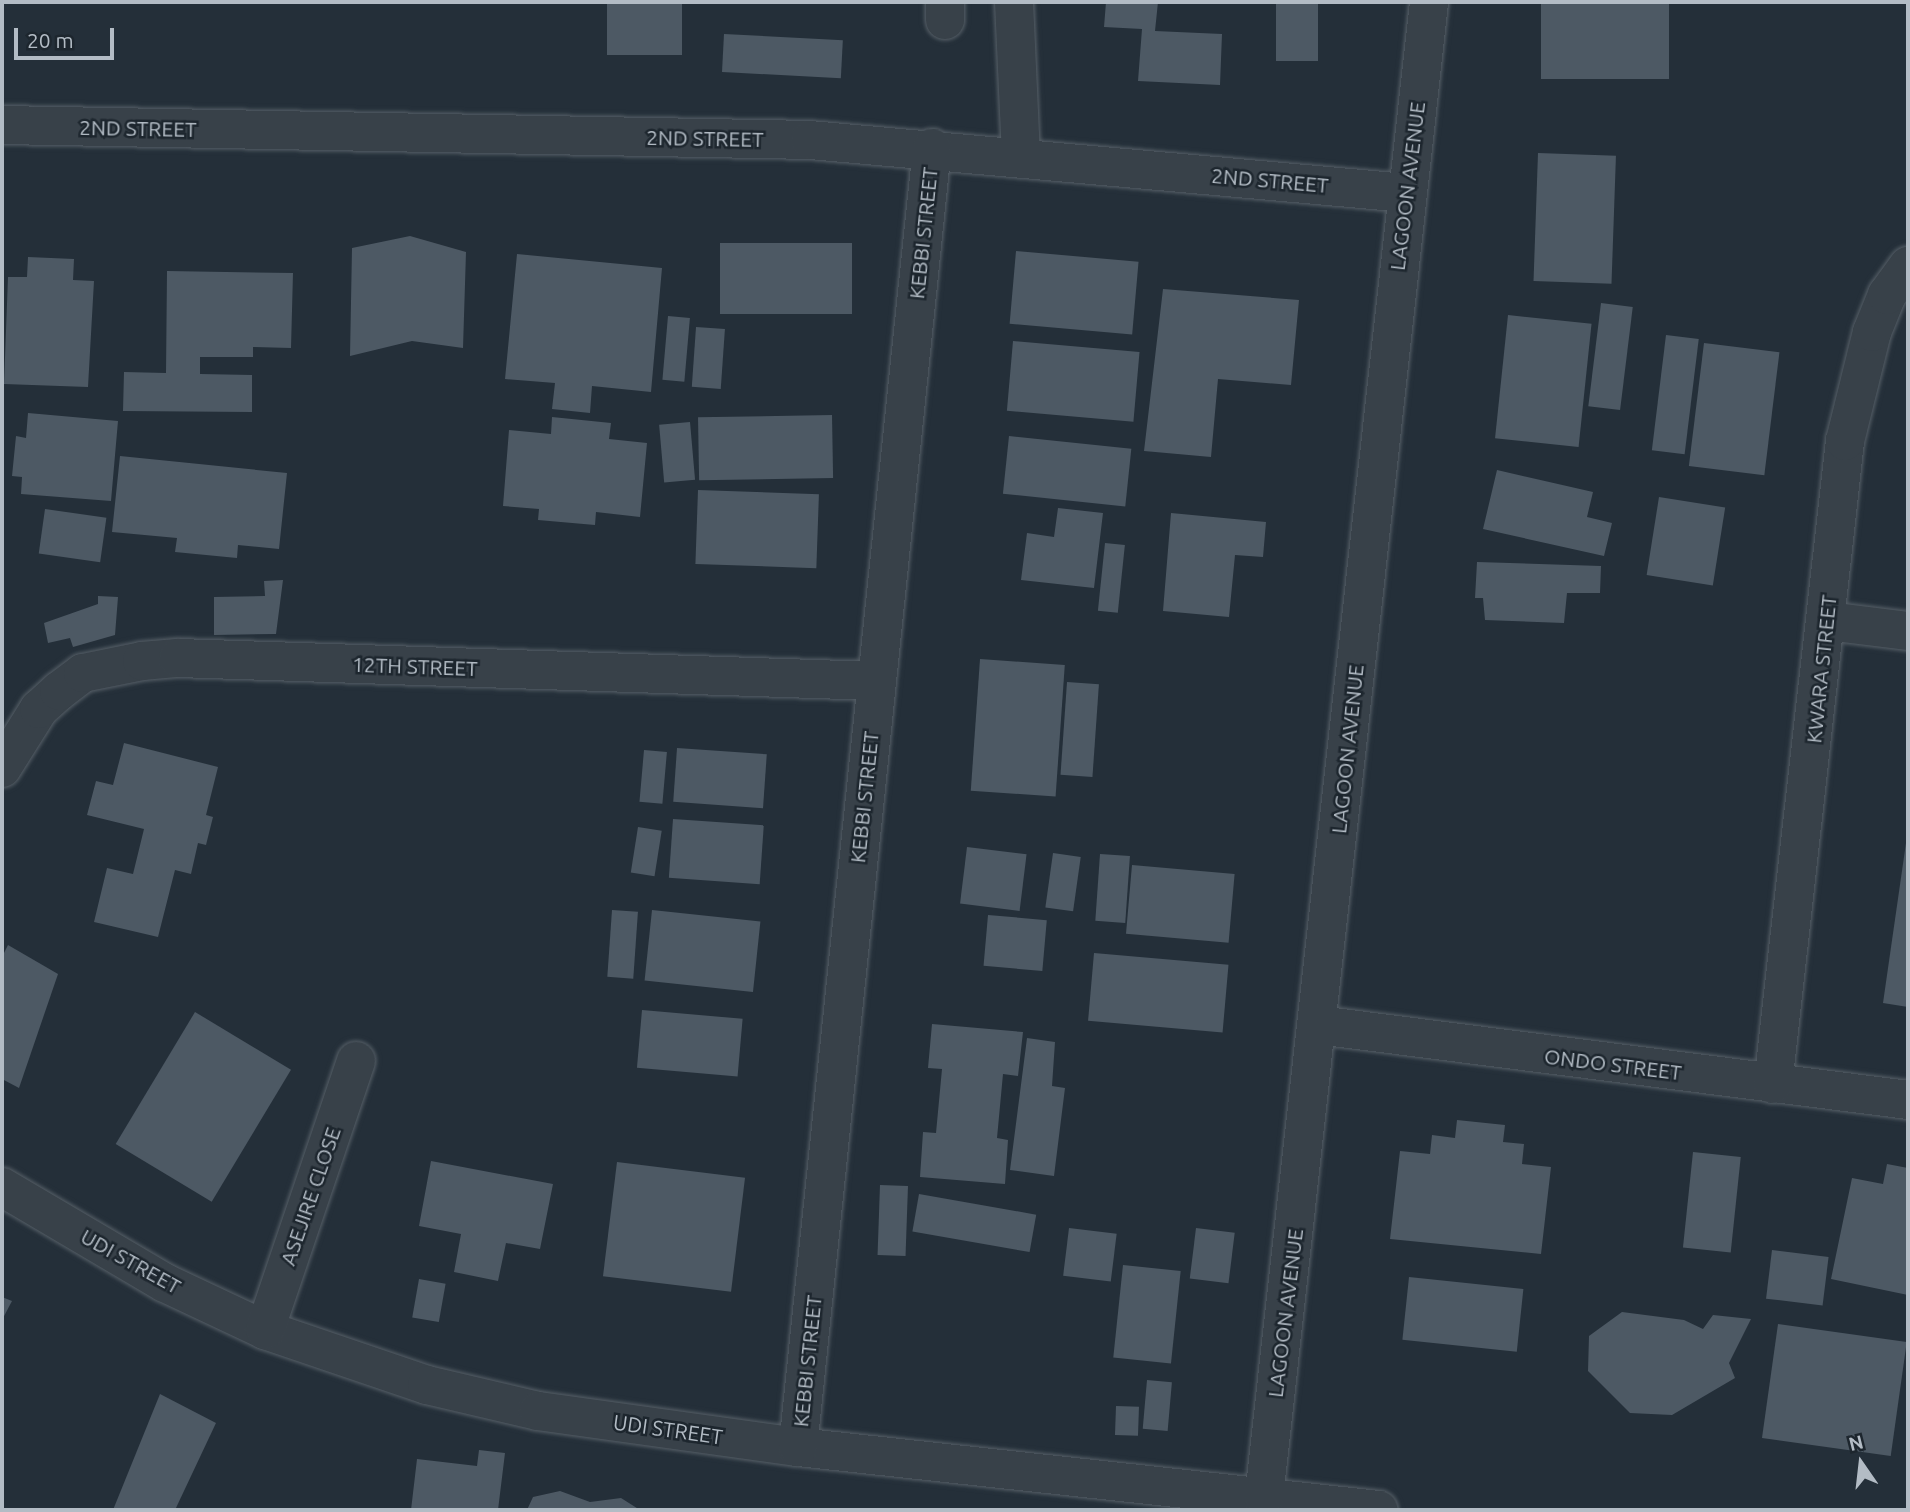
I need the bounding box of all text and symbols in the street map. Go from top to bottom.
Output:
scale bar [18,14,117,58]
text: 20 m [27,28,74,52]
street label: LAGOON AVENUE [1384,100,1430,272]
street label: 2ND STREET [79,114,197,142]
street label: 2ND STREET [646,124,764,152]
street label: 2ND STREET [1210,162,1330,198]
street label: KEBBI STREET [904,166,942,300]
street label: KWARA STREET [1801,594,1841,744]
street label: 12TH STREET [352,651,478,681]
street label: LAGOON AVENUE [1326,663,1368,835]
street label: KEBBI STREET [845,730,883,864]
street label: ONDO STREET [1543,1043,1683,1085]
street label: ASEJIRE CLOSE [275,1124,345,1268]
street label: UDI STREET [77,1223,185,1299]
street label: LAGOON AVENUE [1262,1227,1308,1399]
street label: KEBBI STREET [788,1294,826,1428]
street label: UDI STREET [612,1409,724,1449]
north arrow [1826,1428,1896,1498]
text: N [1846,1430,1865,1455]

